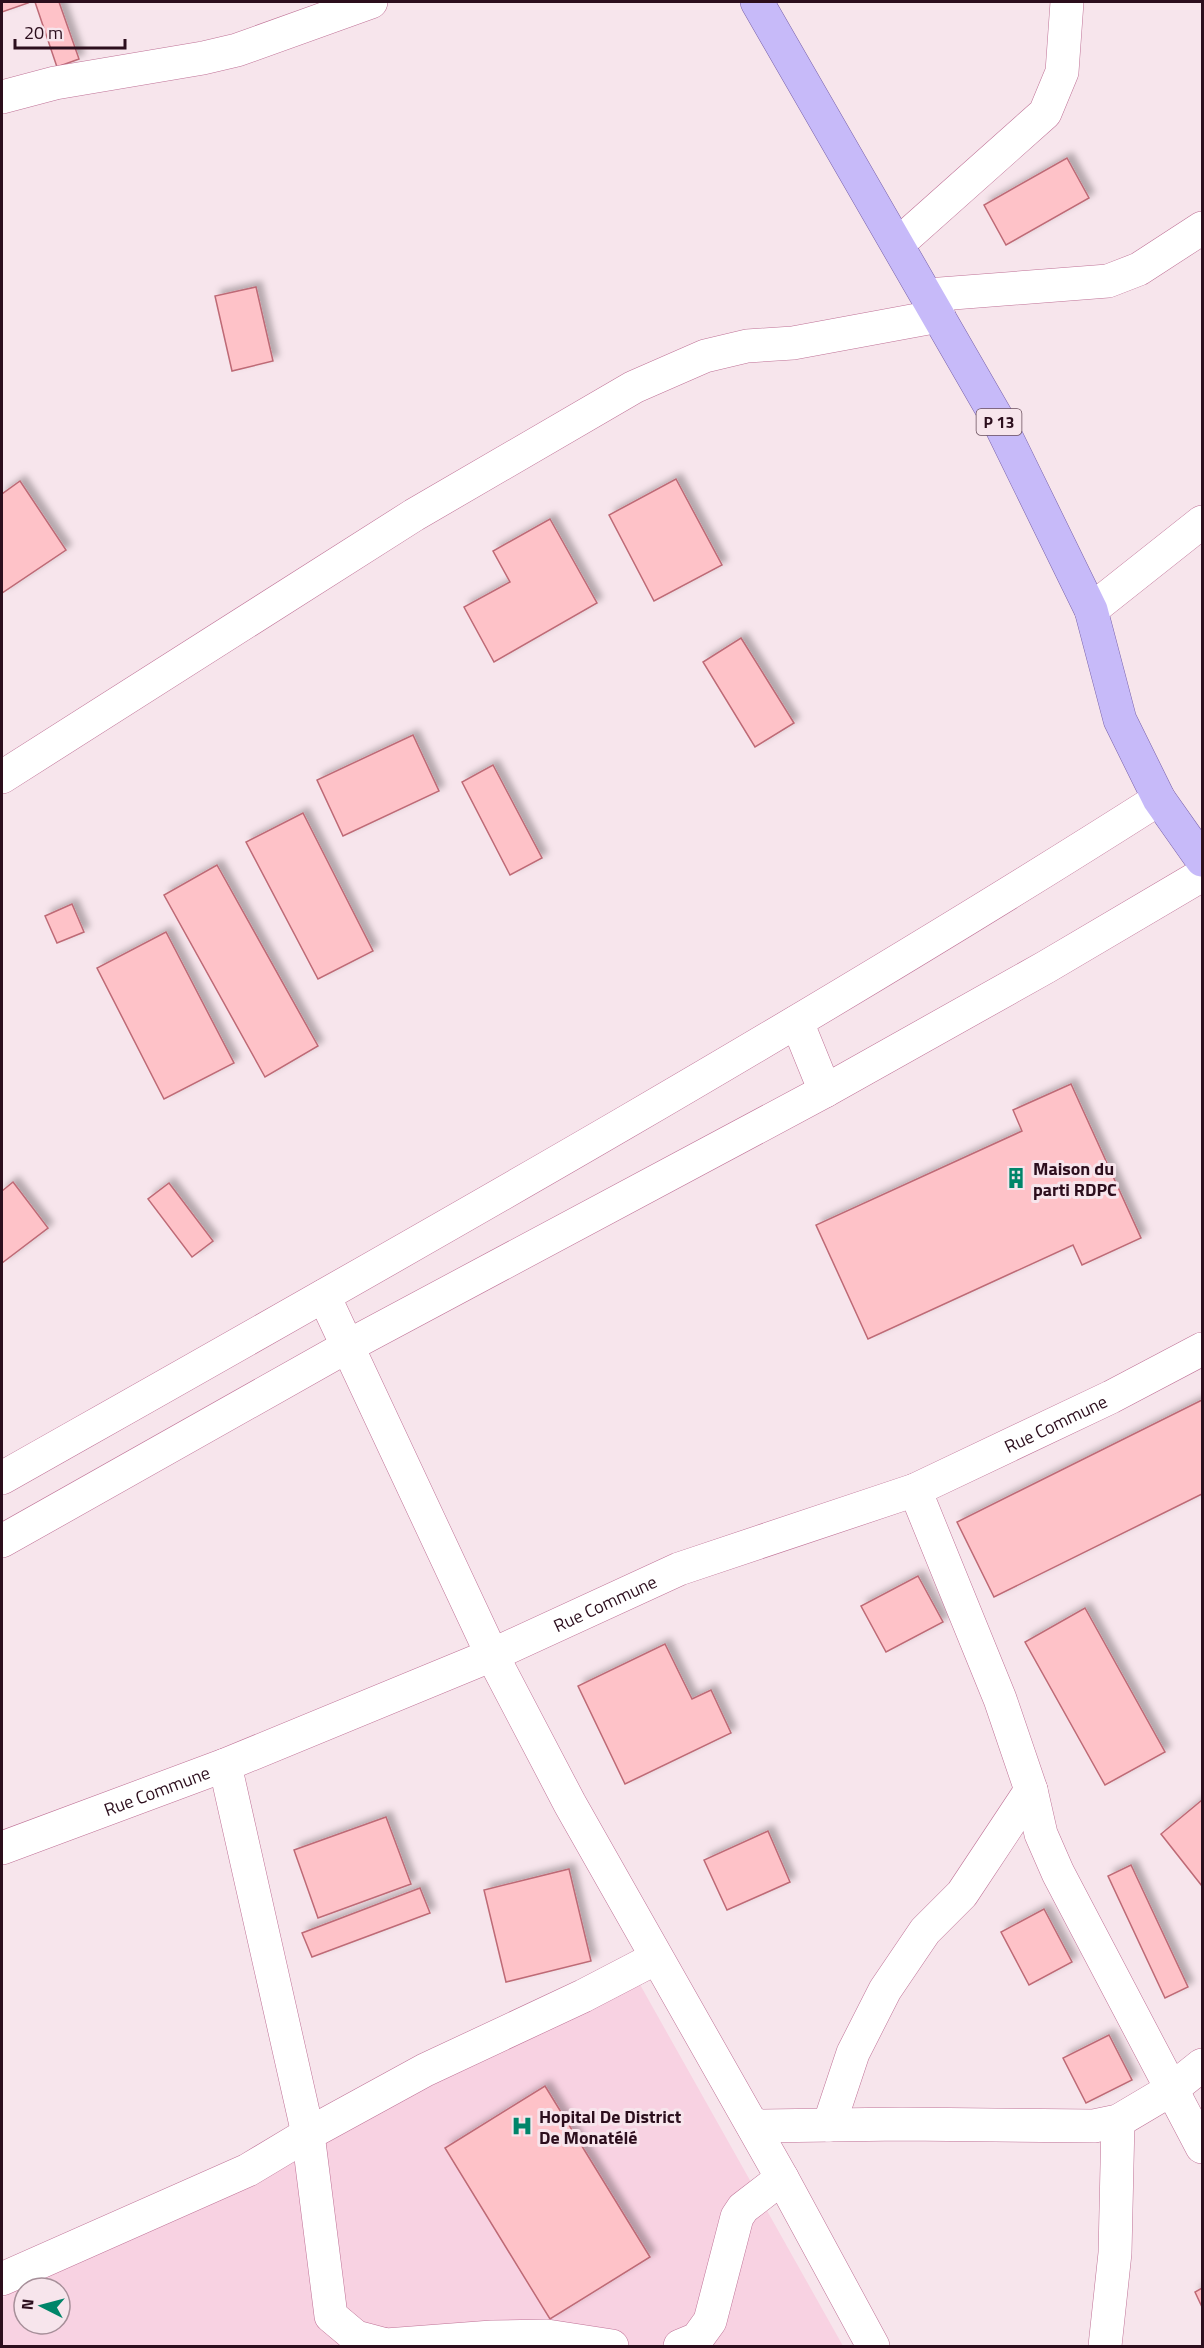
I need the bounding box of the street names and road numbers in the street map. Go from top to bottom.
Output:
road number: P 13 [976,409,1022,435]
street label: Rue Commune [1000,1387,1112,1459]
street label: Rue Commune [549,1568,661,1639]
street label: Rue Commune [100,1758,213,1823]

